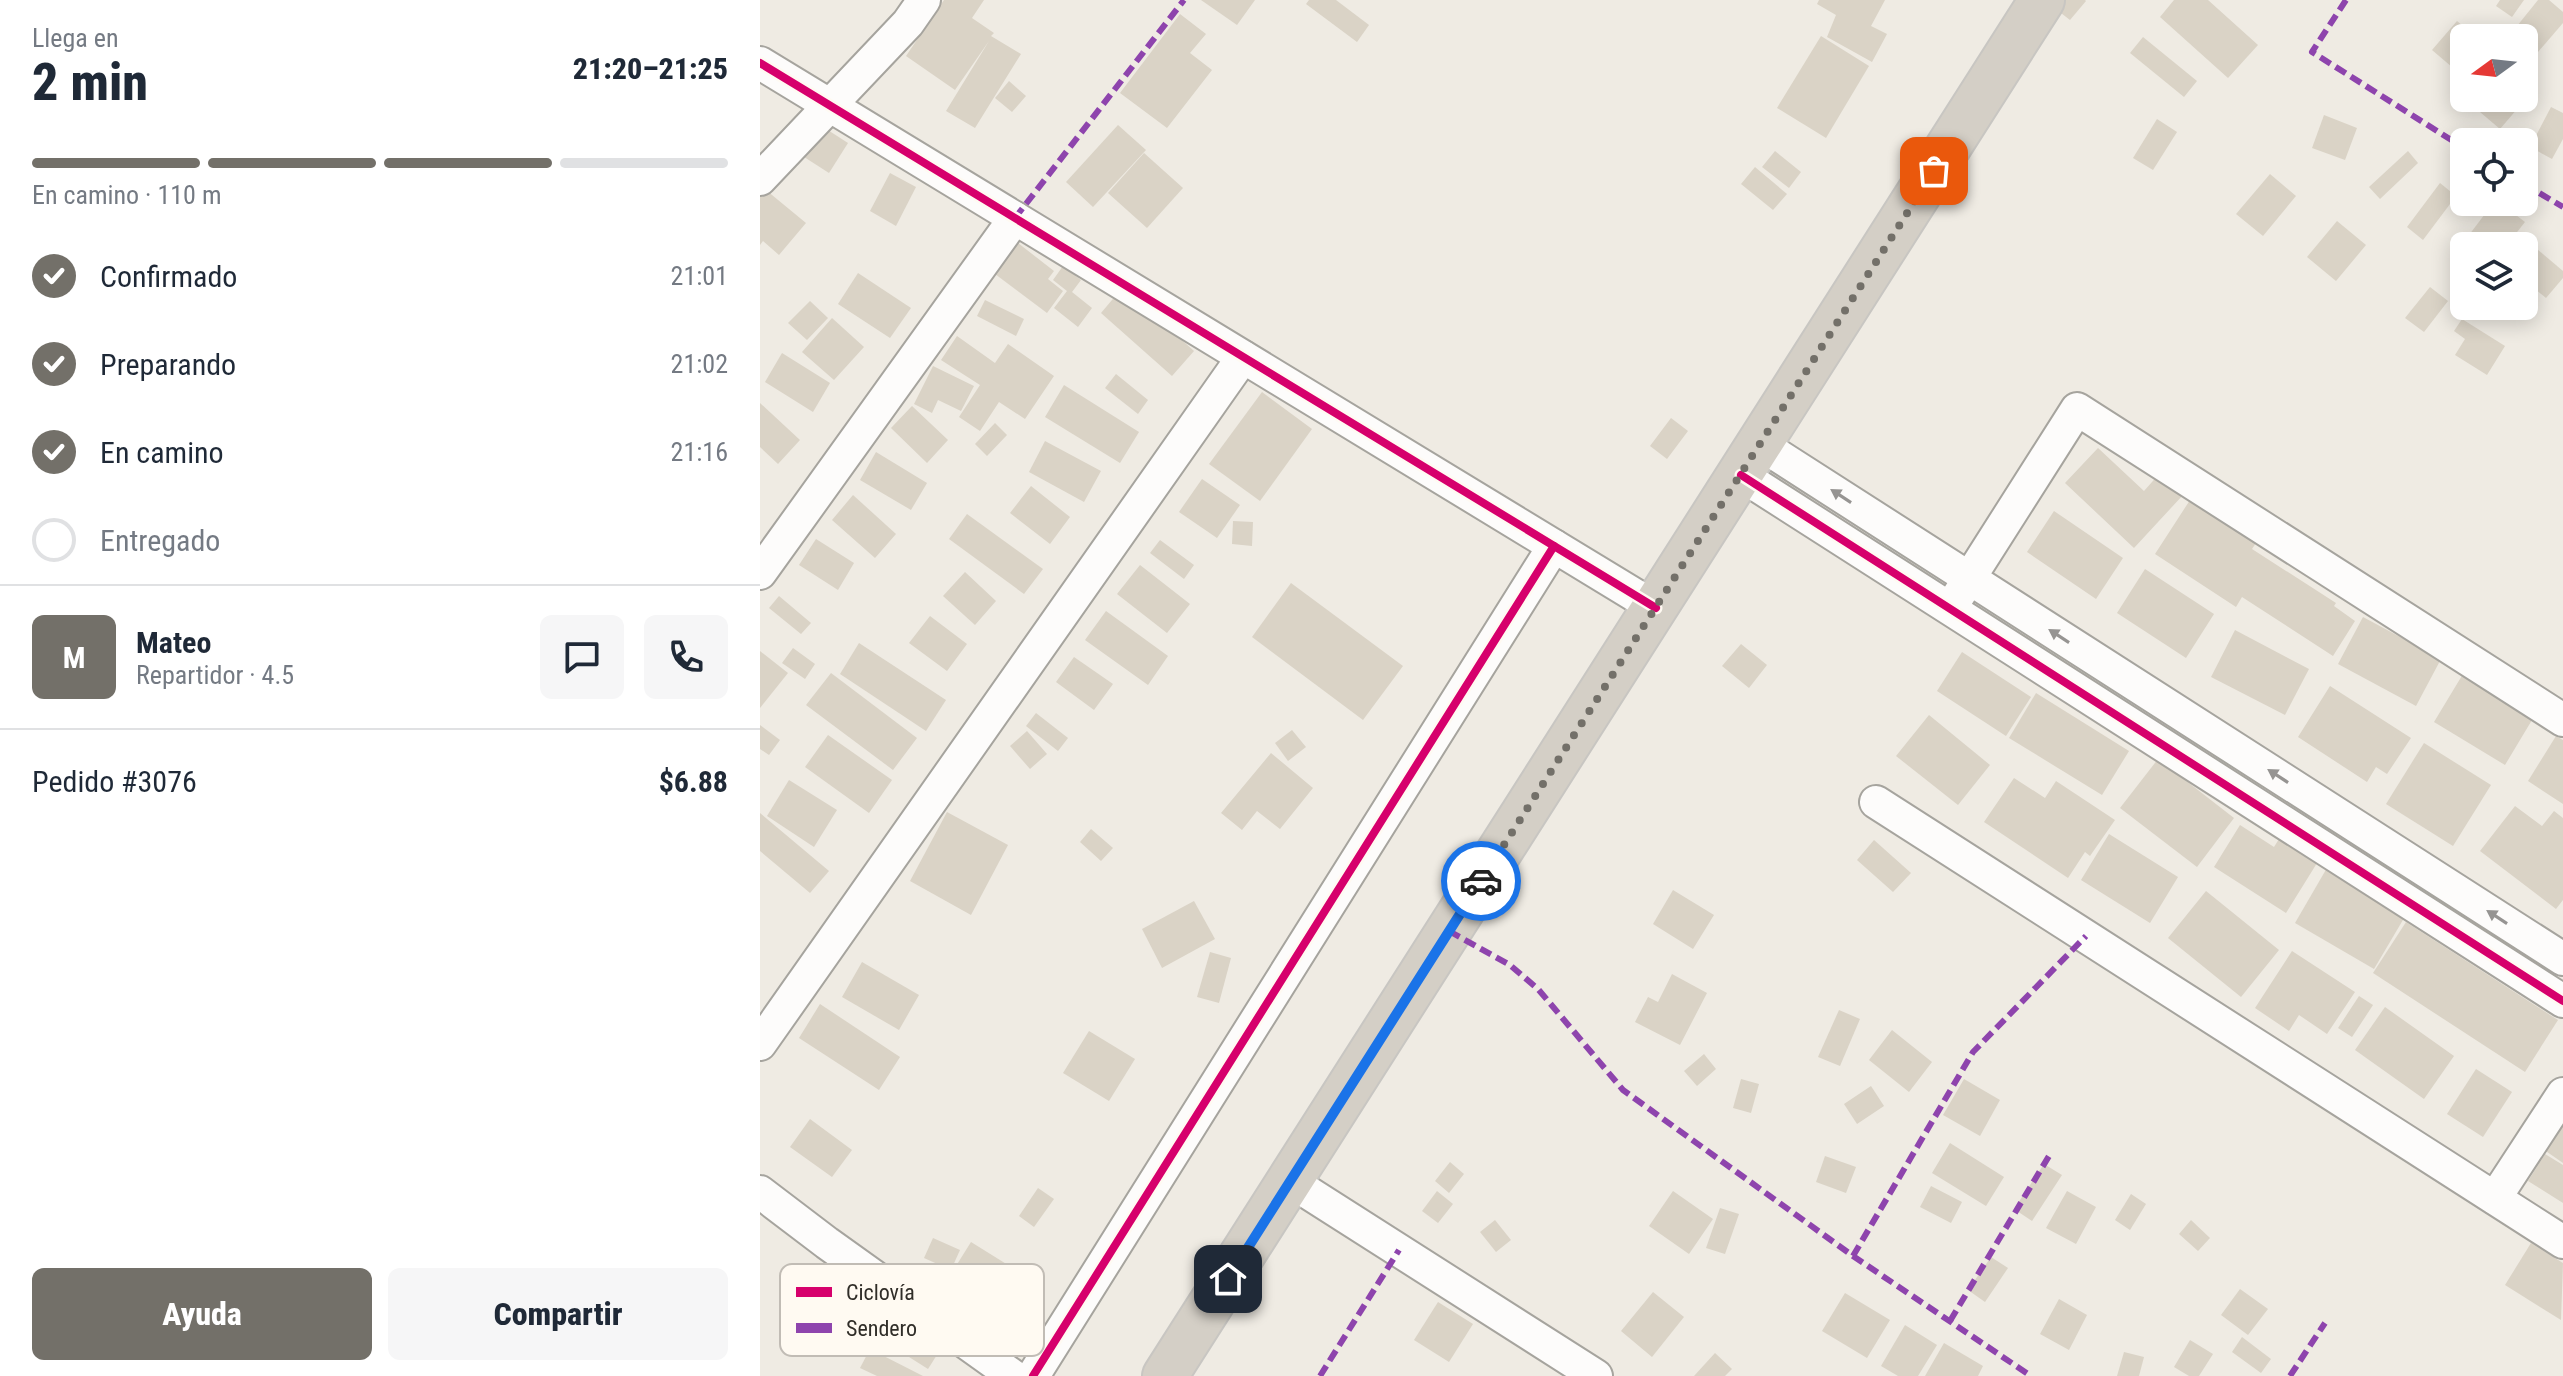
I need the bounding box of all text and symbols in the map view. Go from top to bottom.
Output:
text: Llega en [32,23,119,53]
north arrow [2450,24,2538,112]
map controls [2450,24,2538,320]
text: 21:20–21:25 [573,51,728,86]
text: 2 min [32,52,148,113]
button: locate [2450,128,2538,216]
pin [1900,137,1968,205]
icon: bag [1912,149,1956,193]
text: En camino · 110 m [32,180,221,210]
button: layers [2450,232,2538,320]
icon: check [32,254,76,298]
text: Confirmado [100,259,237,294]
text: 21:01 [671,261,728,291]
icon: check [32,342,76,386]
text: Preparando [100,347,236,382]
text: 21:02 [671,349,728,379]
icon: check [32,430,76,474]
text: En camino [100,435,224,470]
text: 21:16 [671,437,728,467]
one-way arrow [1830,488,1851,503]
text: Entregado [100,523,220,558]
button: chat [540,615,624,699]
button: phone [644,615,728,699]
text: Mateo [136,625,211,660]
one-way arrow [2049,629,2070,644]
text: M [63,640,85,675]
text: Repartidor · 4.5 [136,660,294,690]
text: Pedido #3076 [32,764,197,799]
text: $6.88 [659,764,728,799]
one-way arrow [2268,769,2289,784]
courier [1441,841,1521,921]
icon: car [1459,859,1503,903]
one-way arrow [2487,909,2508,924]
pin [1194,1245,1262,1313]
icon: home [1206,1257,1250,1301]
legend [780,1264,1044,1356]
button: Ayuda [32,1268,372,1360]
button: Compartir [388,1268,728,1360]
text: Ciclovía [846,1280,915,1305]
text: Sendero [846,1316,917,1341]

